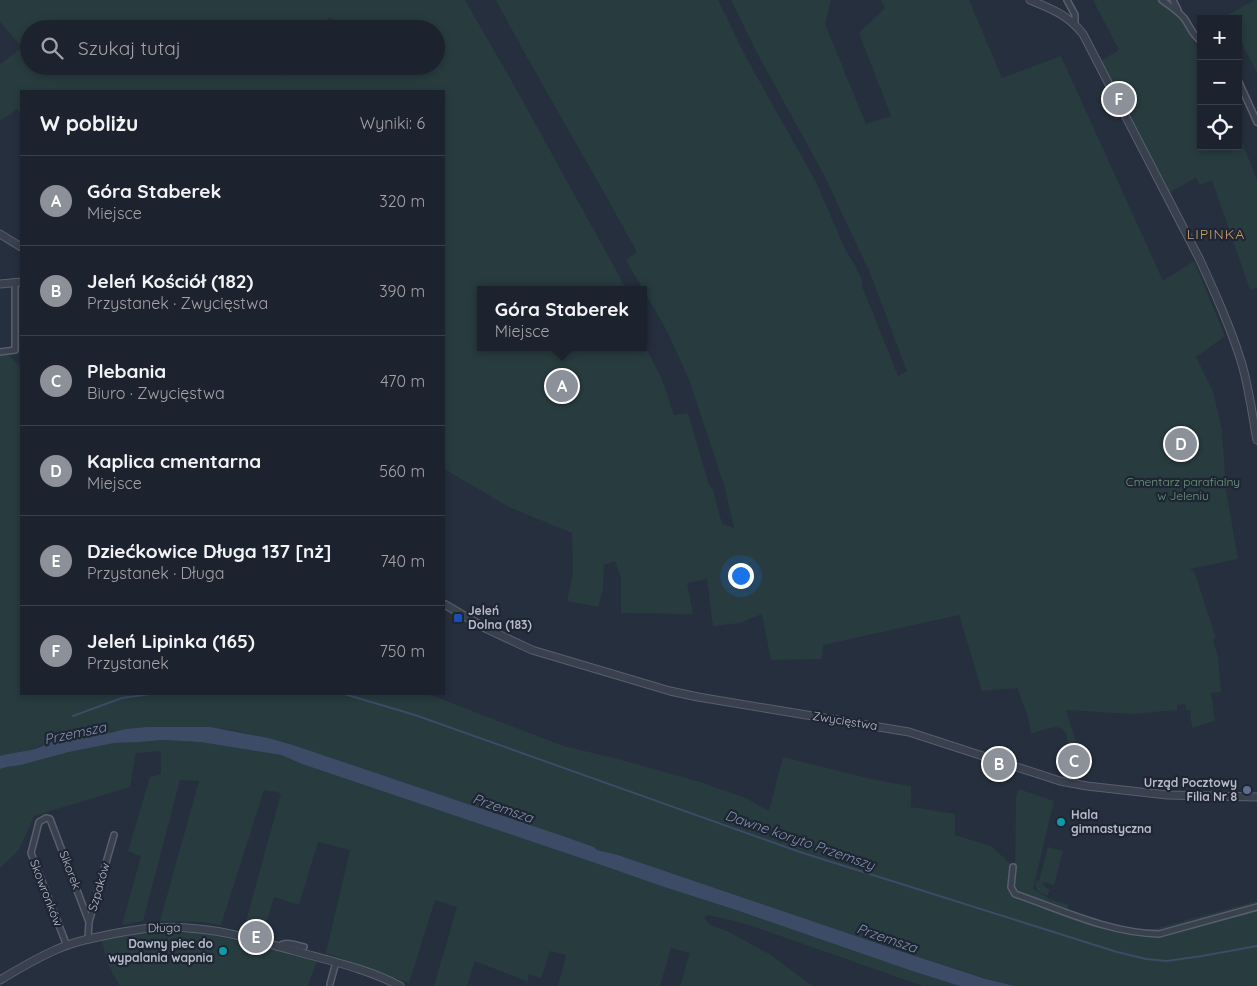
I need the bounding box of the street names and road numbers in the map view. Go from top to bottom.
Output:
street label: Zwycięstwa [812,708,879,733]
street label: Sikorek [56,848,85,891]
street label: Skowronków [27,857,66,928]
street label: Szpaków [84,861,113,913]
street label: Długa [147,920,181,935]

